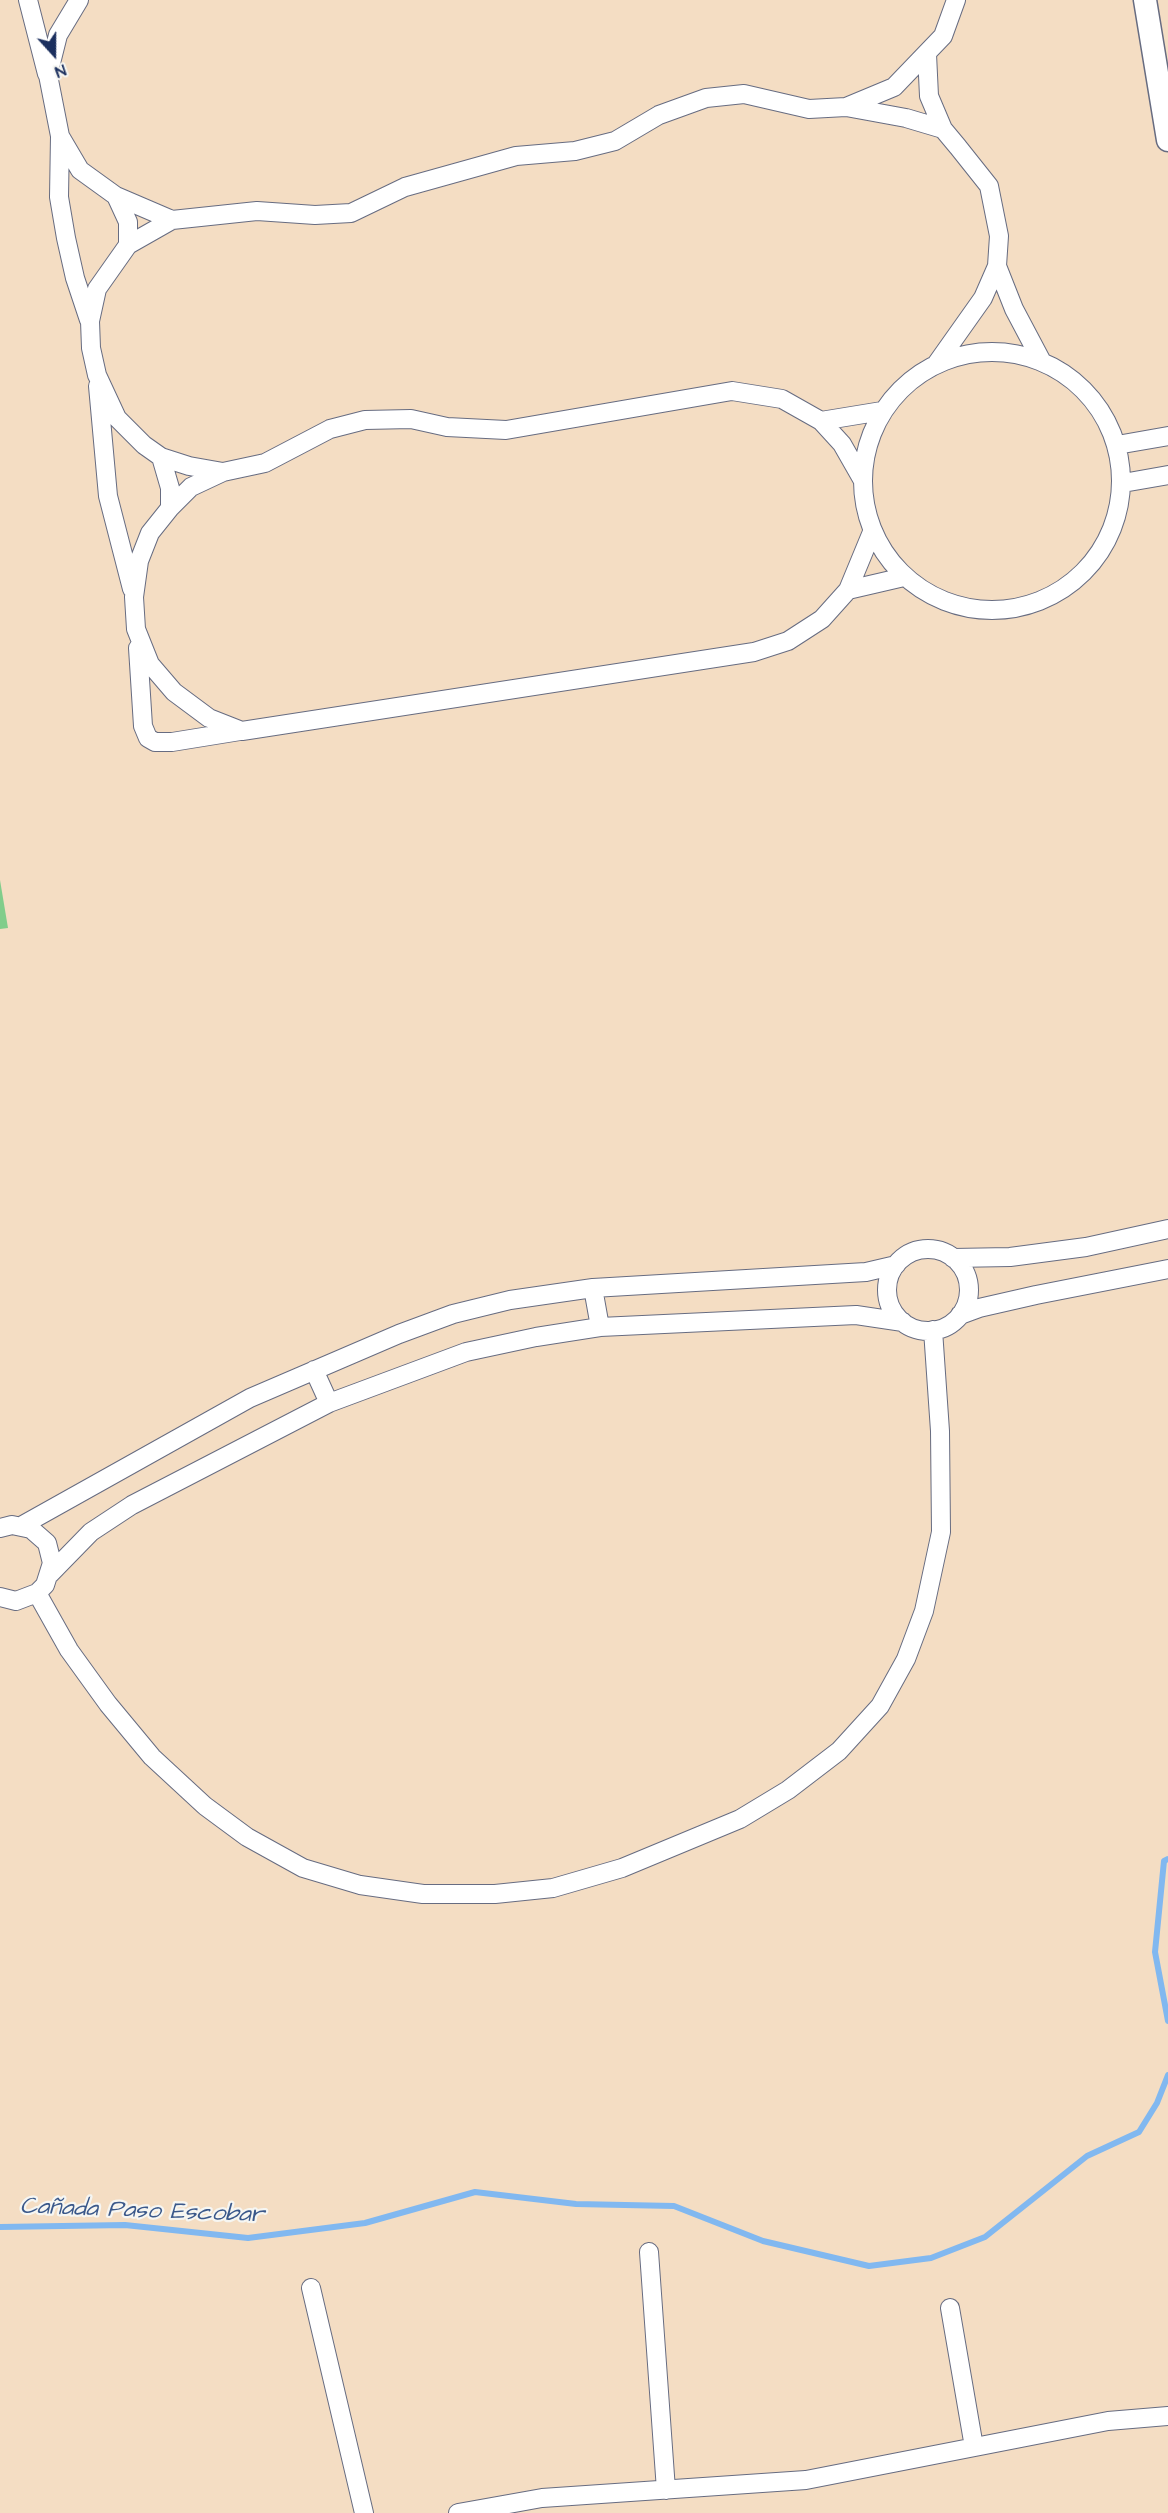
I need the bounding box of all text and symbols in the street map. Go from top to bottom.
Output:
north arrow [24,24,84,84]
text: N [52,59,69,83]
water label: Cañada Paso Escobar [20,2193,264,2231]

